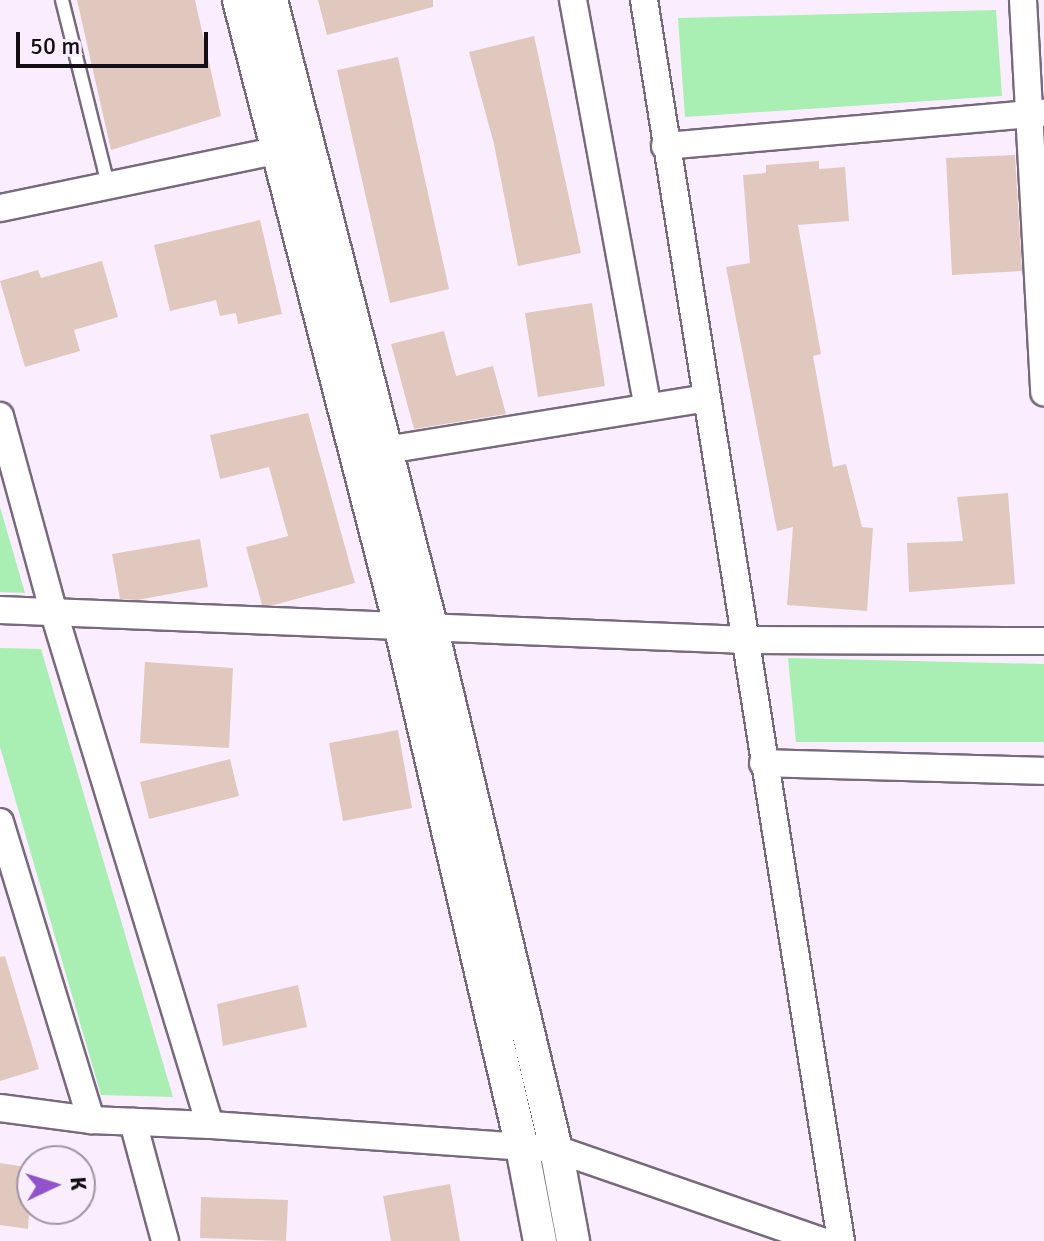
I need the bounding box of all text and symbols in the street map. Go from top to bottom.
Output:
scale bar [20,16,212,66]
text: 50 m [30,31,80,61]
north arrow [16,1145,96,1225]
text: K [65,1176,92,1191]

